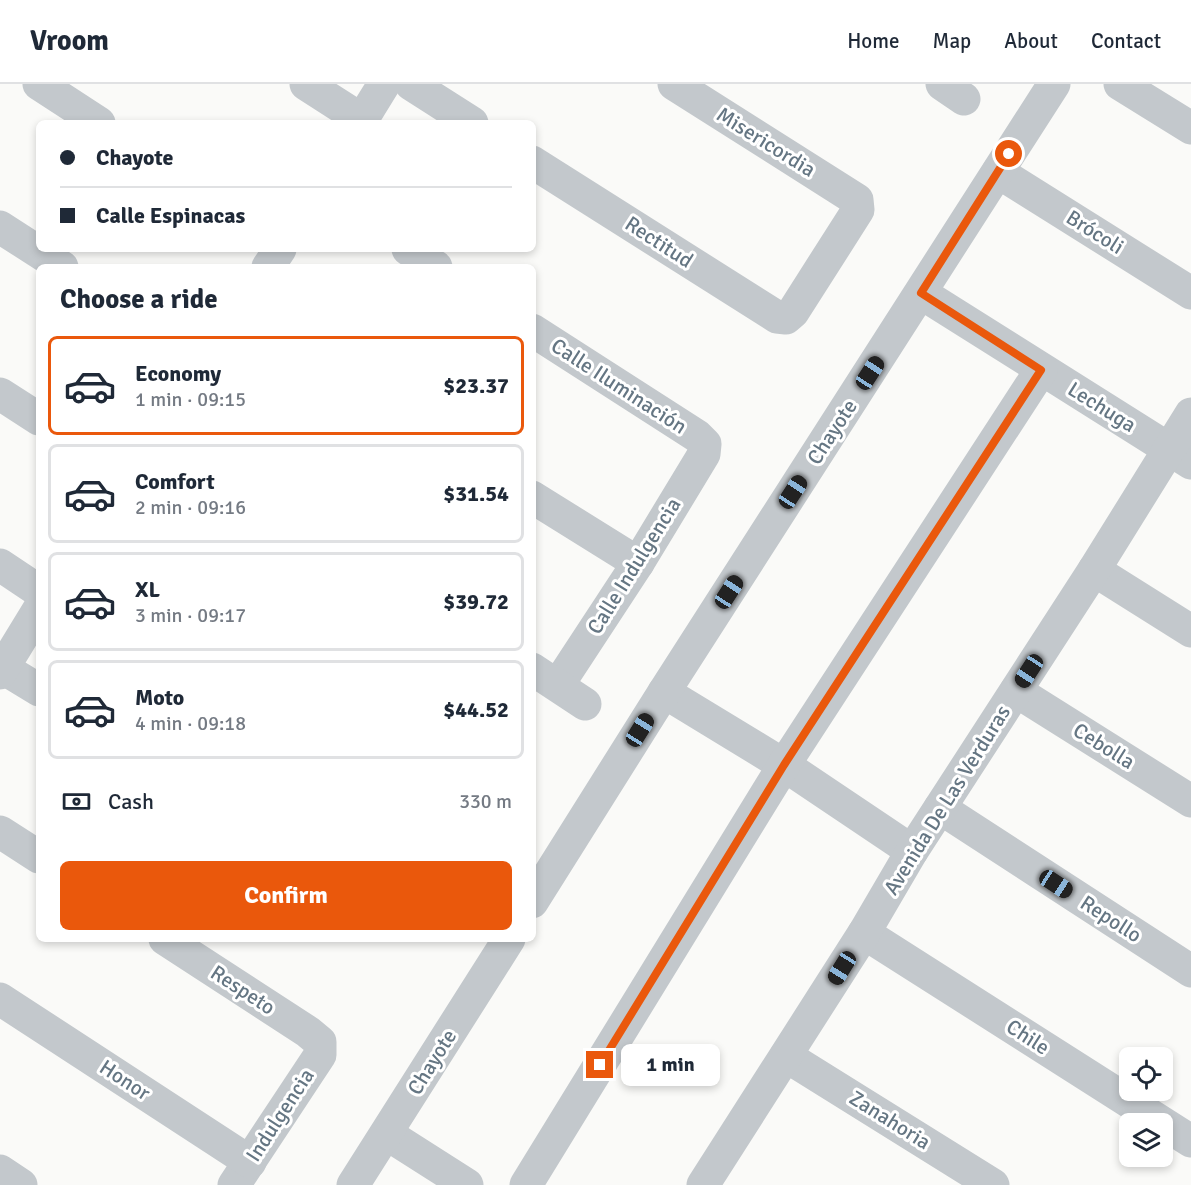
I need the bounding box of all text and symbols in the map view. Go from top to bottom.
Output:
text: Vroom [30,24,109,58]
text: Home [847,28,900,54]
text: Map [933,28,971,54]
text: About [1004,28,1058,54]
text: Contact [1091,28,1161,54]
street label: Misericordia [712,101,820,183]
route start [995,140,1022,167]
text: Chayote [96,144,174,171]
text: Calle Espinacas [96,202,245,229]
street label: Brócoli [1061,204,1129,260]
street label: Rectitud [620,210,698,274]
text: Choose a ride [60,283,218,316]
street label: Calle Iluminación [546,333,692,439]
car [853,353,887,393]
icon: car [63,359,117,413]
text: Economy [135,360,221,387]
text: $23.37 [443,372,509,399]
street label: Lechuga [1063,376,1141,438]
text: 1 min · 09:15 [135,387,246,412]
street label: Chayote [801,395,863,469]
icon: car [63,467,117,521]
text: Comfort [135,468,215,495]
car [776,472,810,512]
text: $31.54 [443,480,509,507]
street label: Calle Indulgencia [582,493,686,639]
text: 2 min · 09:16 [135,495,246,520]
car [712,572,746,612]
icon: car [63,575,117,629]
text: XL [135,576,160,603]
text: $39.72 [443,588,509,615]
text: 3 min · 09:17 [135,603,246,628]
car [1012,651,1046,691]
icon: car [63,683,117,737]
text: Moto [135,684,184,711]
text: $44.52 [443,696,509,723]
street label: Avenida De Las Verduras [878,700,1016,900]
car [623,710,657,750]
text: 4 min · 09:18 [135,711,246,736]
street label: Cebolla [1068,717,1140,775]
icon: cash [60,785,93,818]
text: Cash [108,788,154,815]
text: 330 m [459,789,512,814]
button: Confirm [60,861,512,930]
car [1036,867,1076,901]
street label: Repollo [1076,890,1146,948]
car [825,948,859,988]
street label: Respeto [206,960,280,1020]
street label: Chile [1002,1013,1054,1061]
street label: Chayote [402,1024,462,1100]
callout: 1 min [621,1044,720,1086]
map controls [1119,1047,1173,1167]
button: locate [1119,1047,1173,1101]
route end [586,1051,613,1078]
text: 1 min [646,1052,695,1077]
street label: Honor [95,1054,155,1106]
street label: Indulgencia [240,1064,320,1166]
street label: Zanahoria [845,1085,935,1155]
button: layers [1119,1113,1173,1167]

